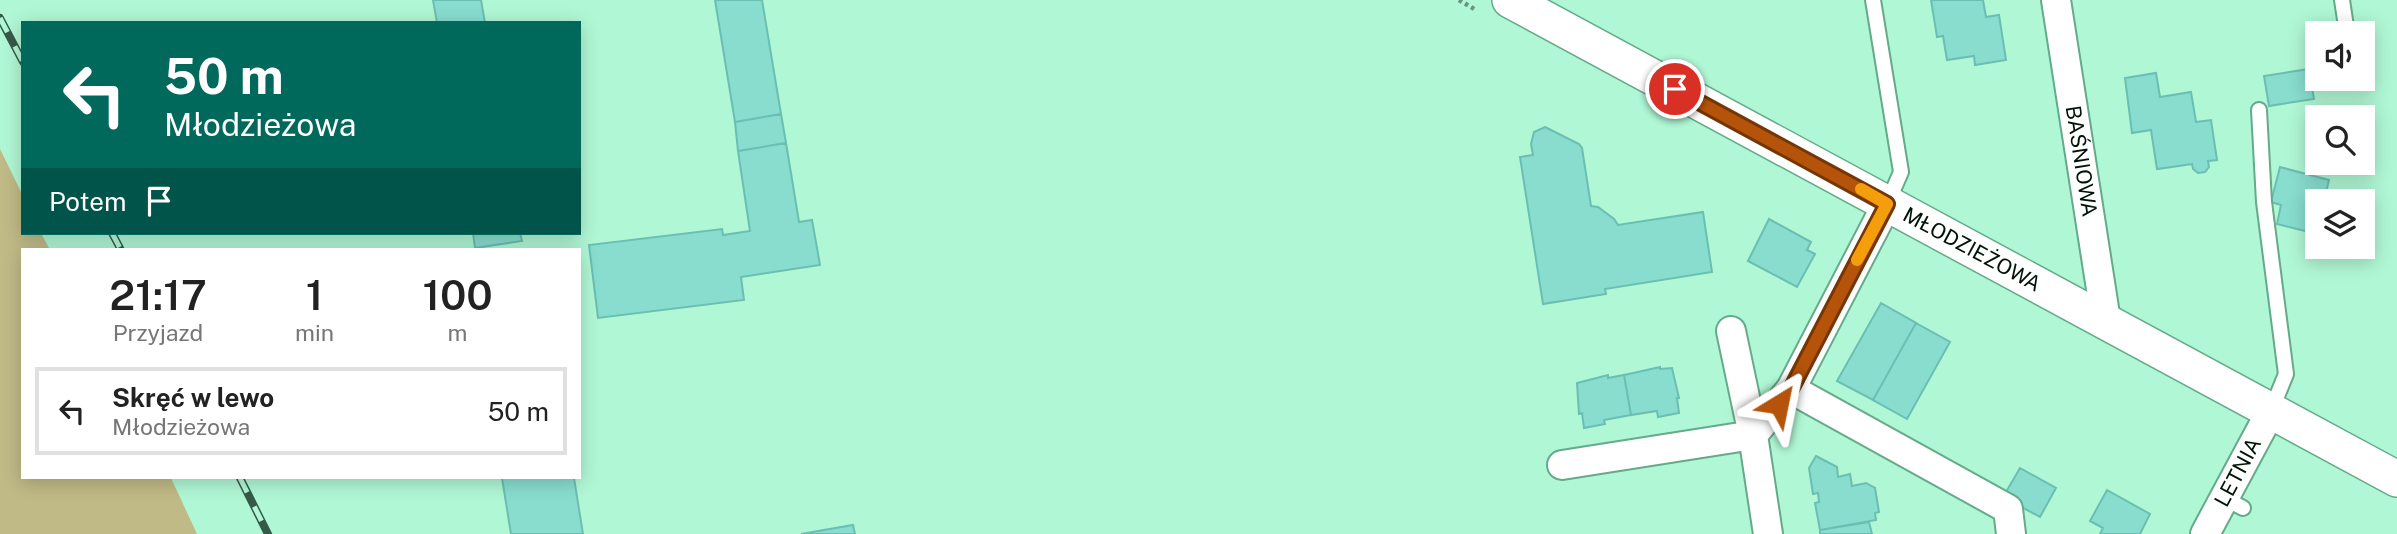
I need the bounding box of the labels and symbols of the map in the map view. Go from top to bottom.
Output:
pin [1645,59,1705,119]
street label: BAŚNIOWA [2061,104,2103,218]
street label: MŁODZIEŻOWA [1899,202,2046,296]
position arrow [1742,367,1816,441]
street label: LETNIA [2209,433,2266,511]

